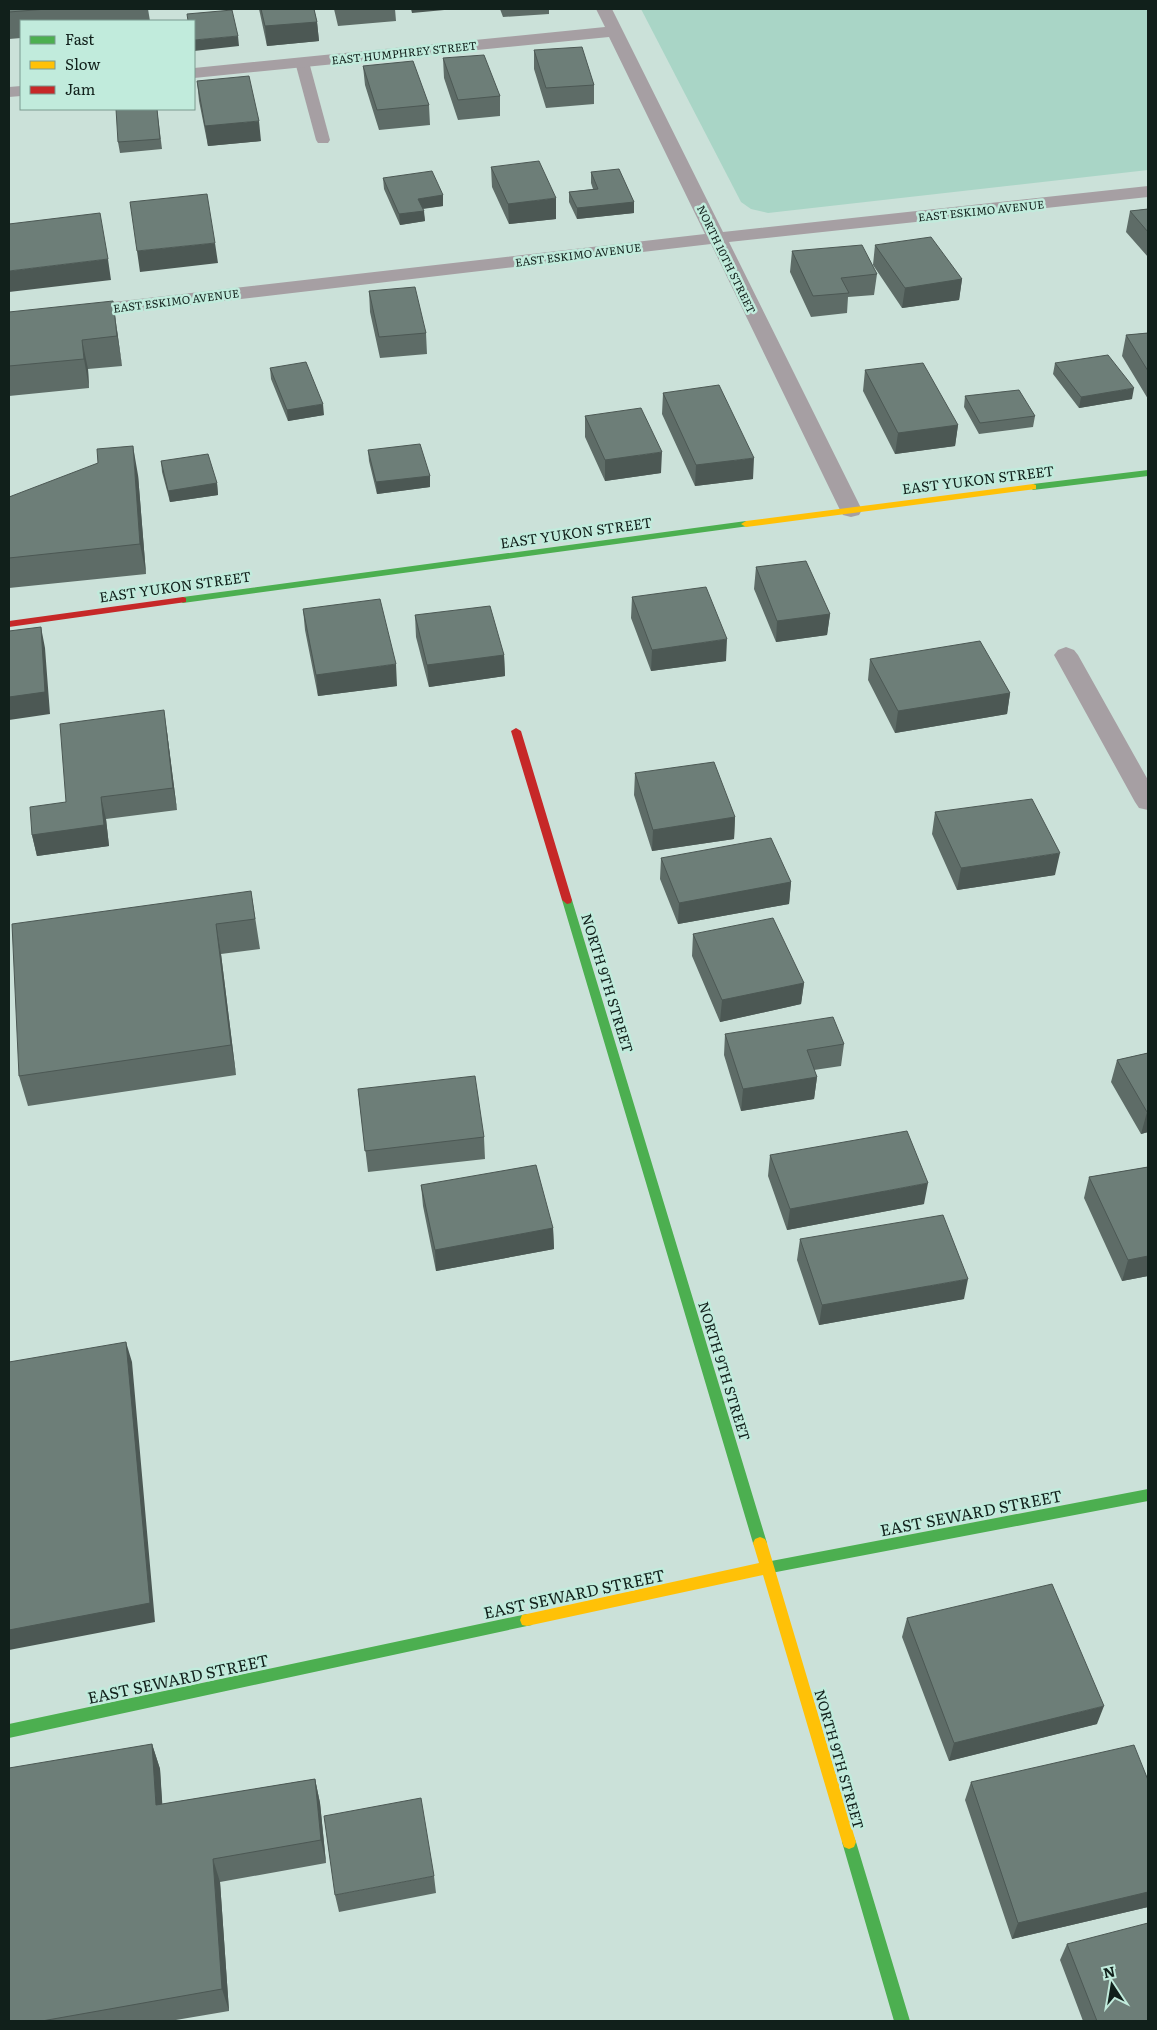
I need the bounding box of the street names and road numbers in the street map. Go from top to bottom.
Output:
street label: EAST HUMPHREY STREET [331,36,477,68]
street label: EAST ESKIMO AVENUE [917,195,1045,225]
street label: NORTH 10TH STREET [694,202,760,316]
street label: EAST ESKIMO AVENUE [514,238,642,270]
street label: EAST ESKIMO AVENUE [112,284,240,316]
street label: EAST YUKON STREET [901,460,1055,498]
street label: EAST YUKON STREET [499,511,653,553]
street label: EAST YUKON STREET [98,565,252,607]
street label: NORTH 9TH STREET [577,911,639,1055]
street label: NORTH 9TH STREET [694,1299,756,1443]
street label: EAST SEWARD STREET [878,1483,1064,1541]
street label: EAST SEWARD STREET [481,1562,667,1624]
street label: EAST SEWARD STREET [85,1647,271,1709]
street label: NORTH 9TH STREET [810,1687,870,1831]

